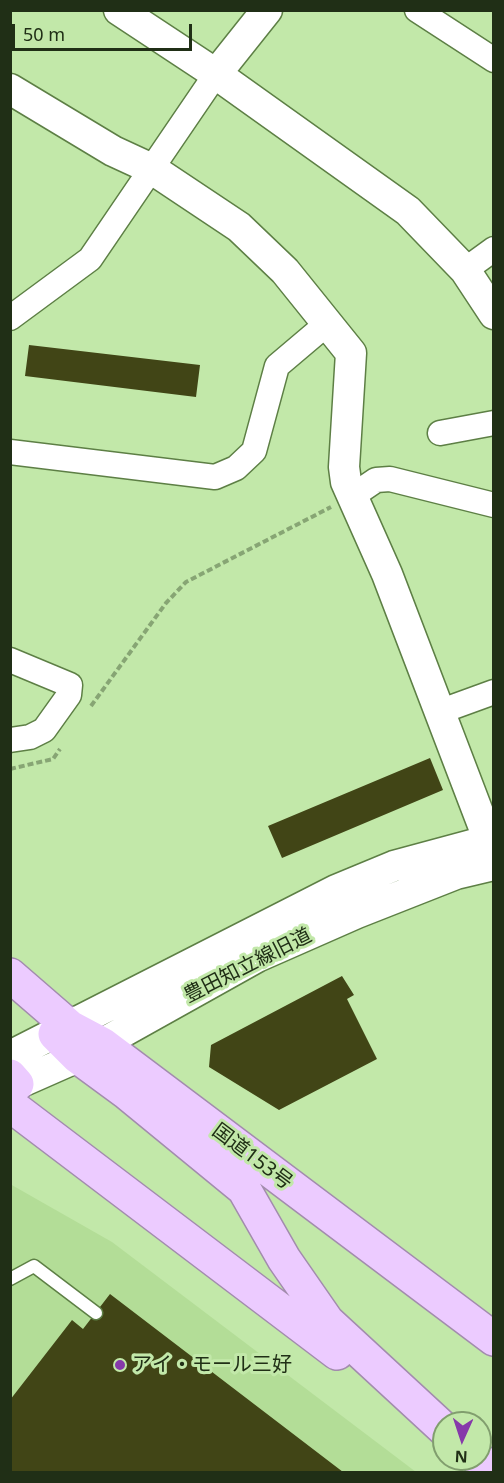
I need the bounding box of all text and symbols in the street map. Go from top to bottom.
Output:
scale bar [15,12,195,50]
text: 50 m [23,22,65,46]
street label: 豊田知立線旧道 [180,924,316,1008]
street label: 国道153号 [207,1119,297,1195]
place label: アイ・モール三好 [132,1353,292,1377]
marker: アイ・モール三好 [113,1358,127,1372]
north arrow [432,1411,492,1471]
text: N [454,1446,468,1468]

